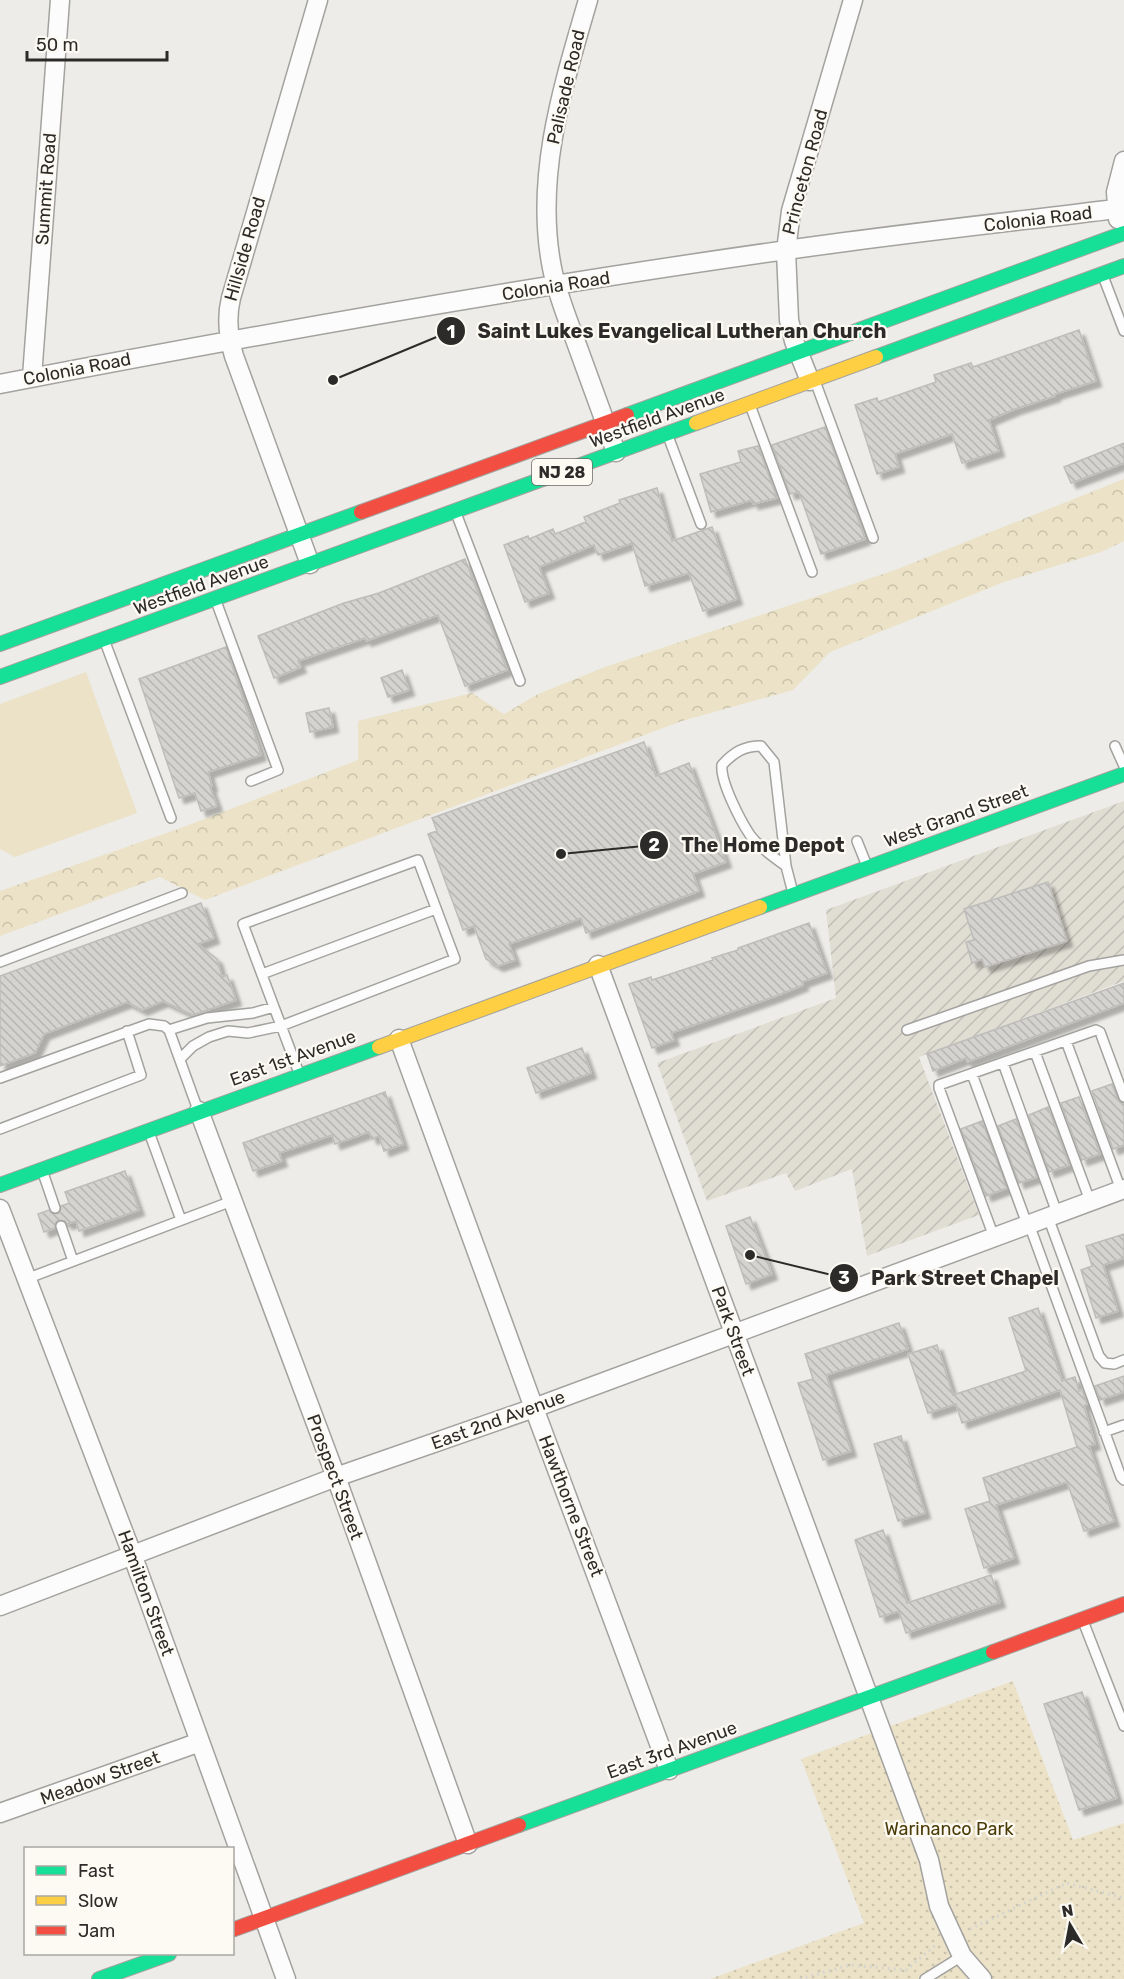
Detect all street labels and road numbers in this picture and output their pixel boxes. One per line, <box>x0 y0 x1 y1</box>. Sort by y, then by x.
street label: Palisade Road <box>542 28 590 146</box>
street label: Princeton Road <box>778 107 832 237</box>
street label: Summit Road <box>31 132 61 246</box>
street label: Hillside Road <box>220 194 270 304</box>
street label: Colonia Road <box>982 201 1094 237</box>
street label: Colonia Road <box>500 267 612 305</box>
street label: Colonia Road <box>21 348 133 390</box>
street label: Westfield Avenue <box>586 383 728 453</box>
road number: NJ 28 <box>532 459 592 485</box>
street label: Westfield Avenue <box>130 550 272 620</box>
street label: West Grand Street <box>881 780 1031 852</box>
street label: East 1st Avenue <box>227 1025 359 1091</box>
street label: Park Street <box>707 1283 759 1379</box>
street label: East 2nd Avenue <box>428 1386 568 1454</box>
street label: Prospect Street <box>302 1411 368 1543</box>
street label: Hawthorne Street <box>534 1432 608 1580</box>
street label: Hamilton Street <box>113 1527 179 1659</box>
street label: East 3rd Avenue <box>604 1716 740 1784</box>
street label: Meadow Street <box>37 1746 163 1810</box>

